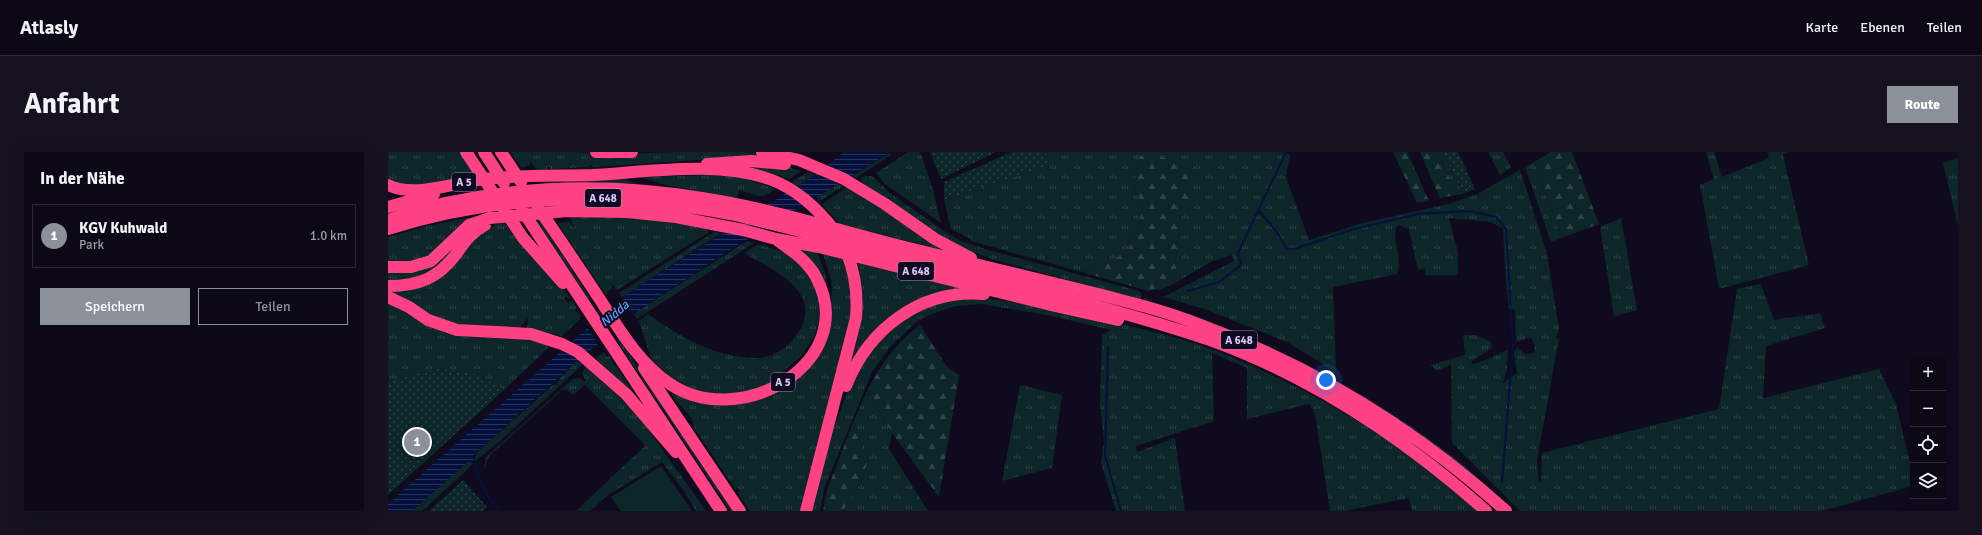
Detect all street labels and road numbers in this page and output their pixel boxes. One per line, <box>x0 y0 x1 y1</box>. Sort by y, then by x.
road number: A 5 <box>452 173 476 191</box>
road number: A 648 <box>585 189 621 207</box>
road number: A 648 <box>898 262 934 280</box>
road number: A 648 <box>1221 331 1257 349</box>
road number: A 5 <box>771 373 795 391</box>

